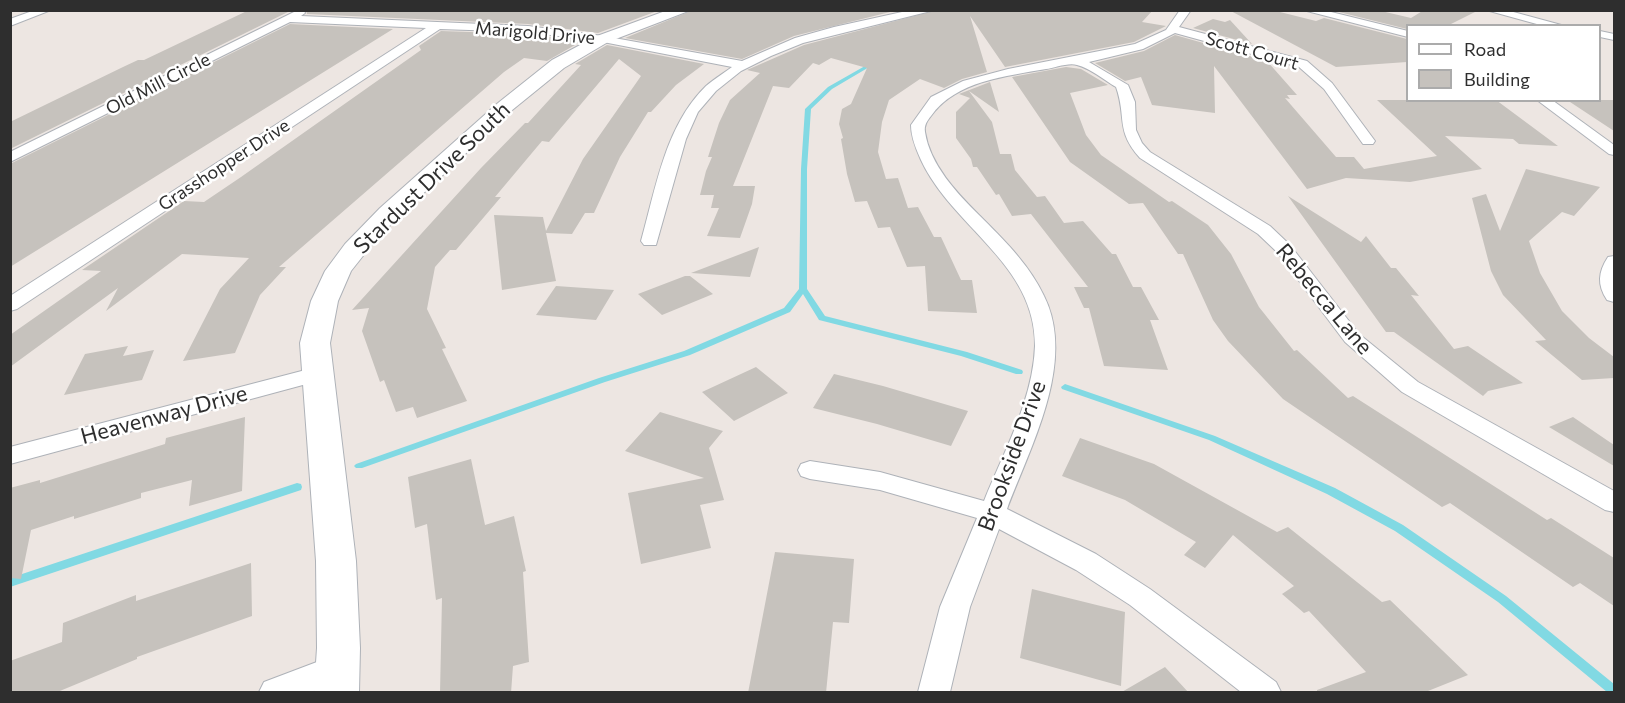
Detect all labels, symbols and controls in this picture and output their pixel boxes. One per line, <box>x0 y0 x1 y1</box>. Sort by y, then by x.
street label: Marigold Drive <box>474 17 596 49</box>
legend <box>1406 24 1601 102</box>
street label: Scott Court <box>1203 27 1301 75</box>
text: Road <box>1464 38 1506 60</box>
street label: Old Mill Circle <box>102 48 214 120</box>
text: Building <box>1464 68 1530 90</box>
street label: Stardust Drive South <box>348 97 516 259</box>
street label: Grasshopper Drive <box>154 115 294 215</box>
street label: Rebecca Lane <box>1270 238 1378 360</box>
street label: Brookside Drive <box>973 377 1051 535</box>
street label: Heavenway Drive <box>78 380 250 450</box>

